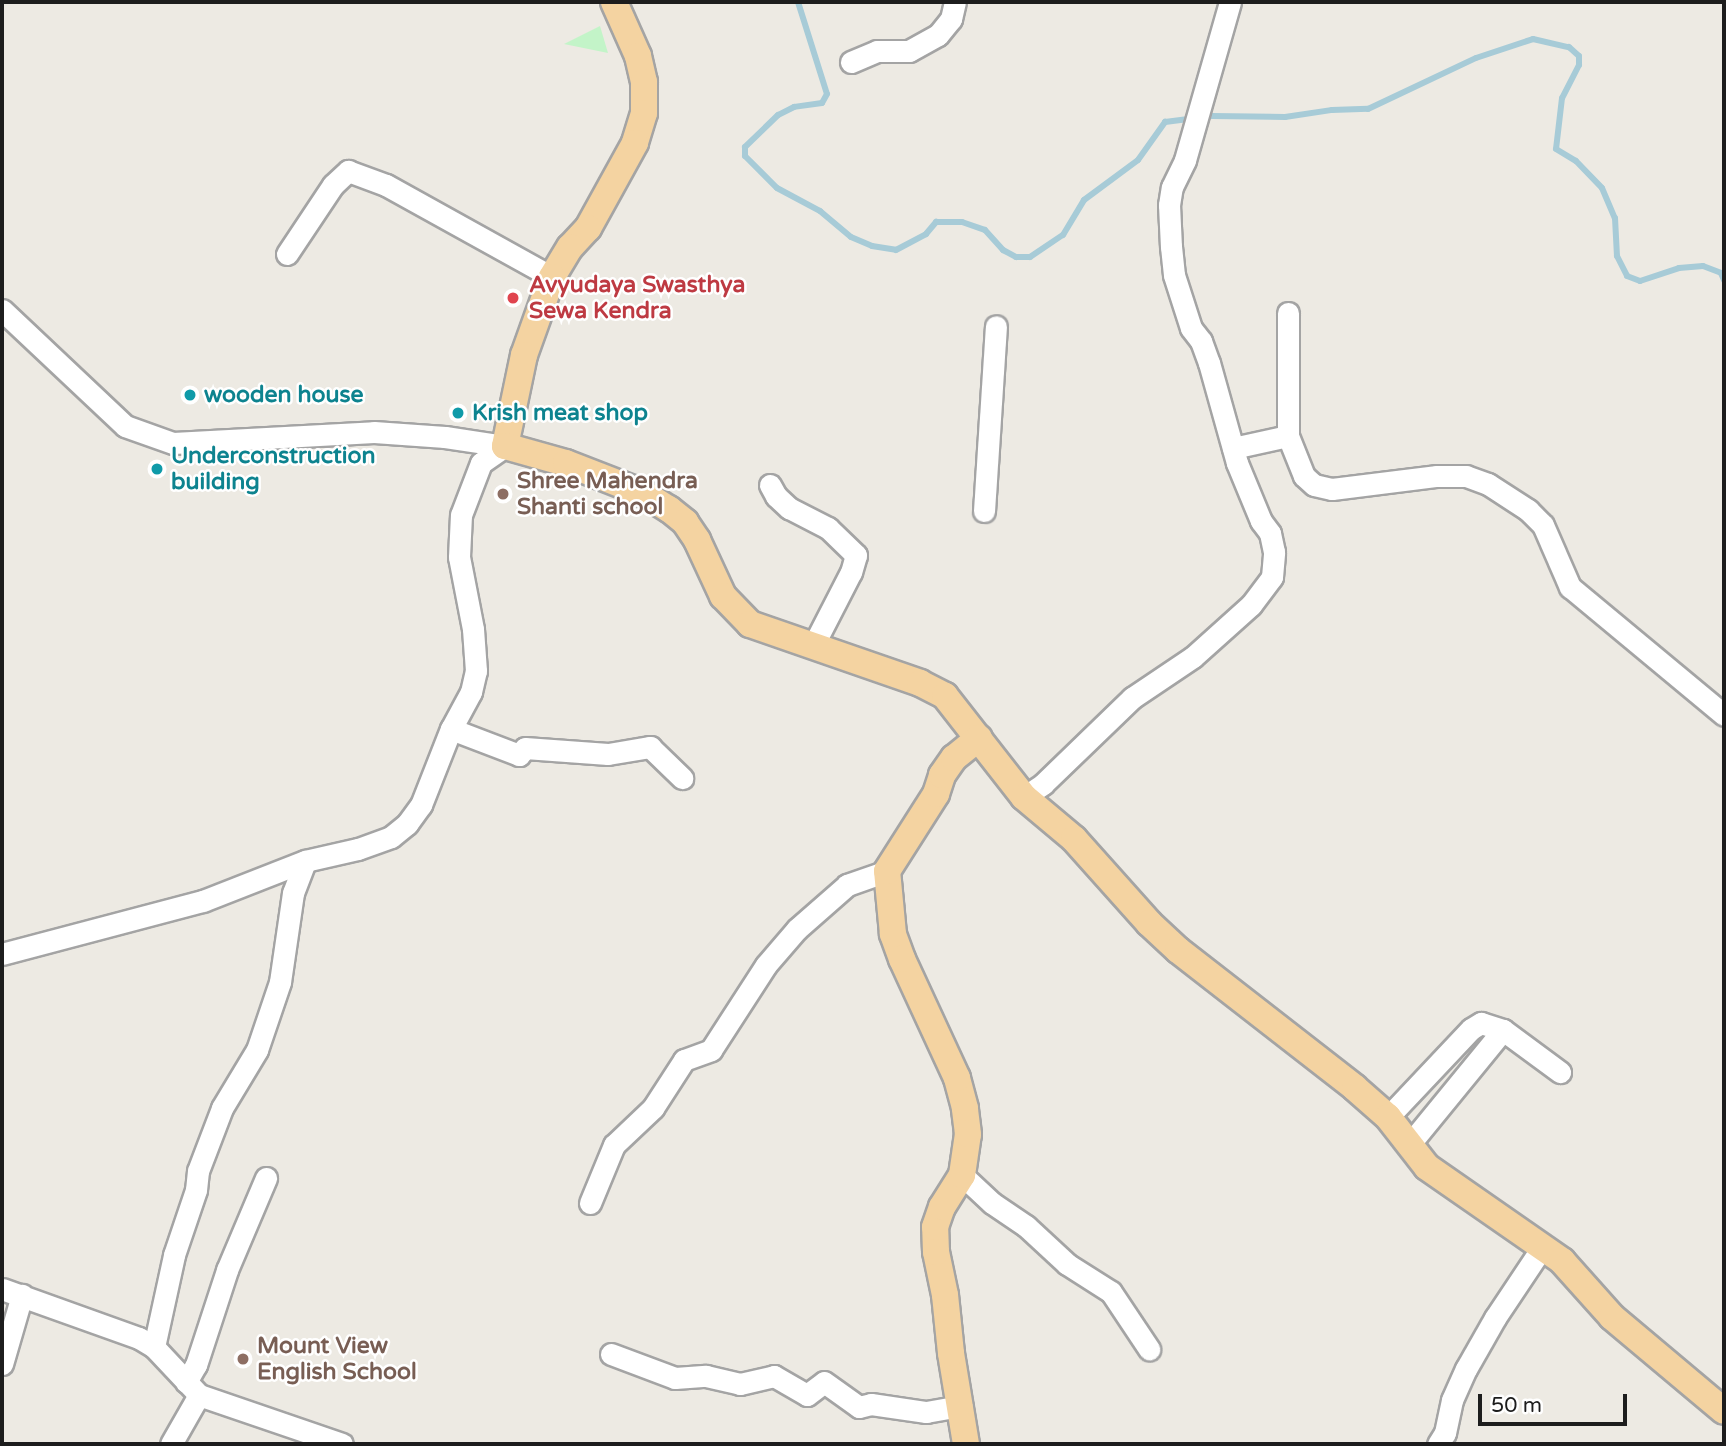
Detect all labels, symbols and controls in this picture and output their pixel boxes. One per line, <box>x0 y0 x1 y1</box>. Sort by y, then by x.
place label: Avyudaya Swasthya Sewa Kendra <box>529 271 745 325</box>
marker: Avyudaya Swasthya Sewa Kendra <box>503 288 523 308</box>
place label: wooden house <box>204 381 364 409</box>
marker: wooden house <box>182 387 198 403</box>
place label: Krish meat shop <box>472 399 648 427</box>
marker: Krish meat shop <box>450 405 466 421</box>
place label: Underconstruction building <box>171 442 375 496</box>
marker: Underconstruction building <box>149 461 165 477</box>
place label: Shree Mahendra Shanti school <box>517 467 698 521</box>
marker: Shree Mahendra Shanti school <box>495 486 511 502</box>
place label: Mount View English School <box>257 1332 417 1386</box>
marker: Mount View English School <box>235 1351 251 1367</box>
scale bar <box>1481 1380 1630 1424</box>
text: 50 m <box>1491 1393 1542 1418</box>

